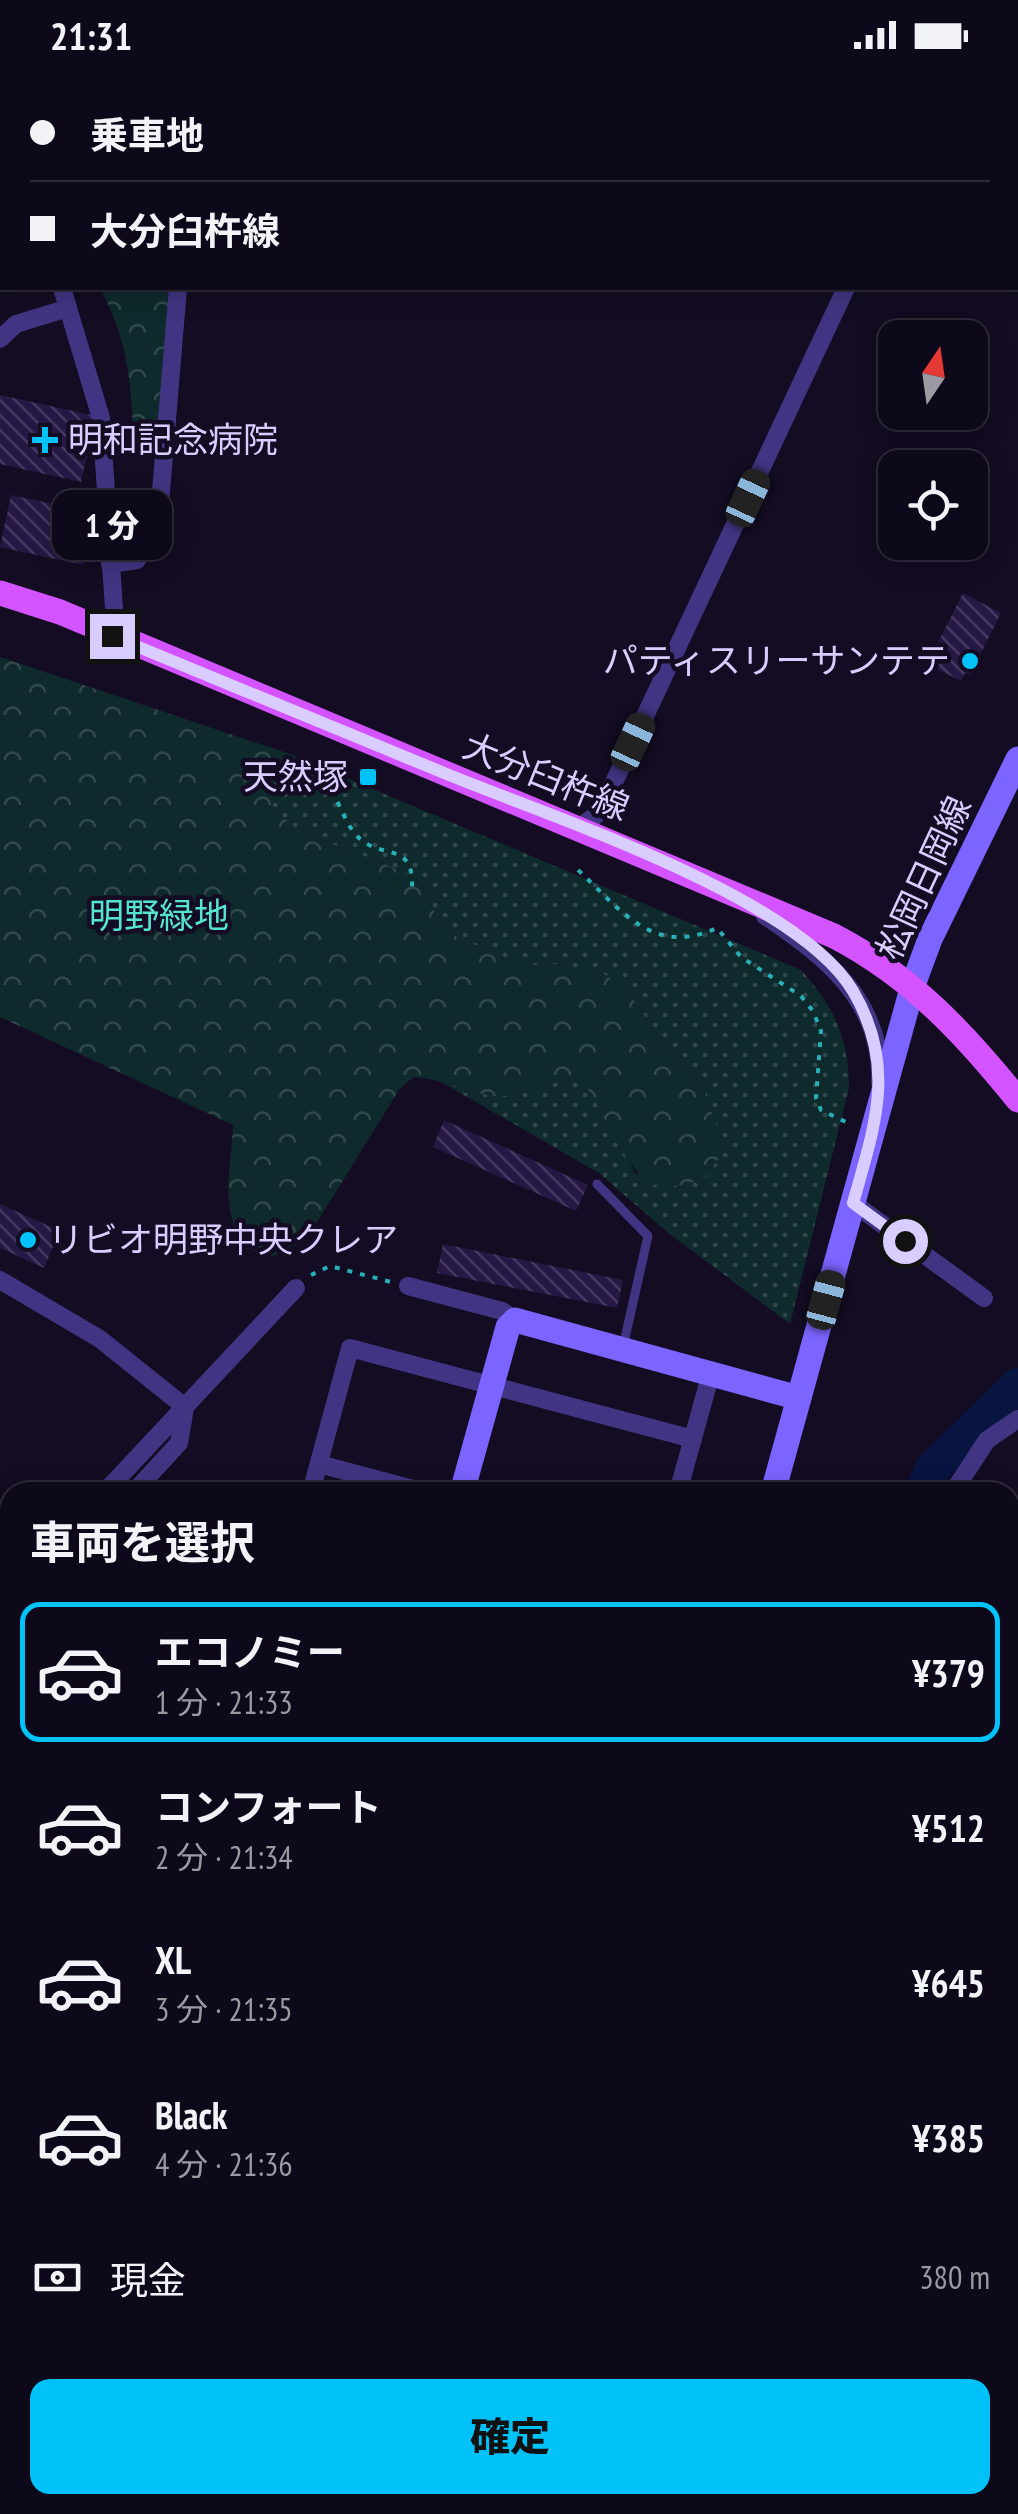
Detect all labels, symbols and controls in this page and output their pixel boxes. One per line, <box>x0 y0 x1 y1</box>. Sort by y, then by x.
text: 21:31 <box>50 11 132 60</box>
text: 乗車地 <box>90 110 204 159</box>
text: 大分臼杵線 <box>90 206 280 255</box>
north arrow <box>878 320 988 430</box>
map controls <box>878 320 988 560</box>
place label: 明和記念病院 <box>68 416 278 462</box>
marker: 明和記念病院 <box>32 427 58 453</box>
button: locate <box>878 450 988 560</box>
car <box>722 464 774 532</box>
callout: 1 分 <box>52 491 172 561</box>
text: 1 分 <box>85 504 139 546</box>
route end <box>90 614 135 659</box>
place label: パティスリーサンテテ <box>603 637 950 683</box>
marker: パティスリーサンテテ <box>959 650 981 672</box>
car <box>607 708 659 776</box>
street label: 大分臼杵線 <box>457 722 636 830</box>
place label: 天然塚 <box>243 753 348 799</box>
marker: 天然塚 <box>357 766 379 788</box>
street label: 松岡日岡線 <box>865 789 981 967</box>
park label: 明野緑地 <box>89 892 229 938</box>
place label: リビオ明野中央クレア <box>48 1216 398 1262</box>
route start <box>883 1219 928 1264</box>
marker: リビオ明野中央クレア <box>17 1229 39 1251</box>
car <box>804 1267 848 1333</box>
text: 車両を選択 <box>30 1513 255 1571</box>
icon: car <box>35 1627 125 1717</box>
text: エコノミー <box>155 1627 345 1676</box>
text: ¥379 <box>912 1648 985 1697</box>
text: 1 分 · 21:33 <box>155 1681 293 1723</box>
icon: car <box>35 1782 125 1872</box>
text: コンフォート <box>155 1782 382 1831</box>
text: ¥512 <box>912 1803 985 1852</box>
text: 2 分 · 21:34 <box>155 1836 293 1878</box>
text: XL <box>155 1935 191 1984</box>
icon: car <box>35 1937 125 2027</box>
text: ¥645 <box>912 1958 985 2007</box>
text: 3 分 · 21:35 <box>155 1988 293 2030</box>
text: Black <box>155 2090 228 2139</box>
icon: car <box>35 2092 125 2182</box>
text: ¥385 <box>912 2113 985 2162</box>
text: 4 分 · 21:36 <box>155 2143 293 2185</box>
icon: cash <box>30 2250 85 2305</box>
text: 現金 <box>110 2255 186 2304</box>
text: 380 m <box>919 2256 990 2298</box>
button: 確定 <box>30 2379 990 2494</box>

